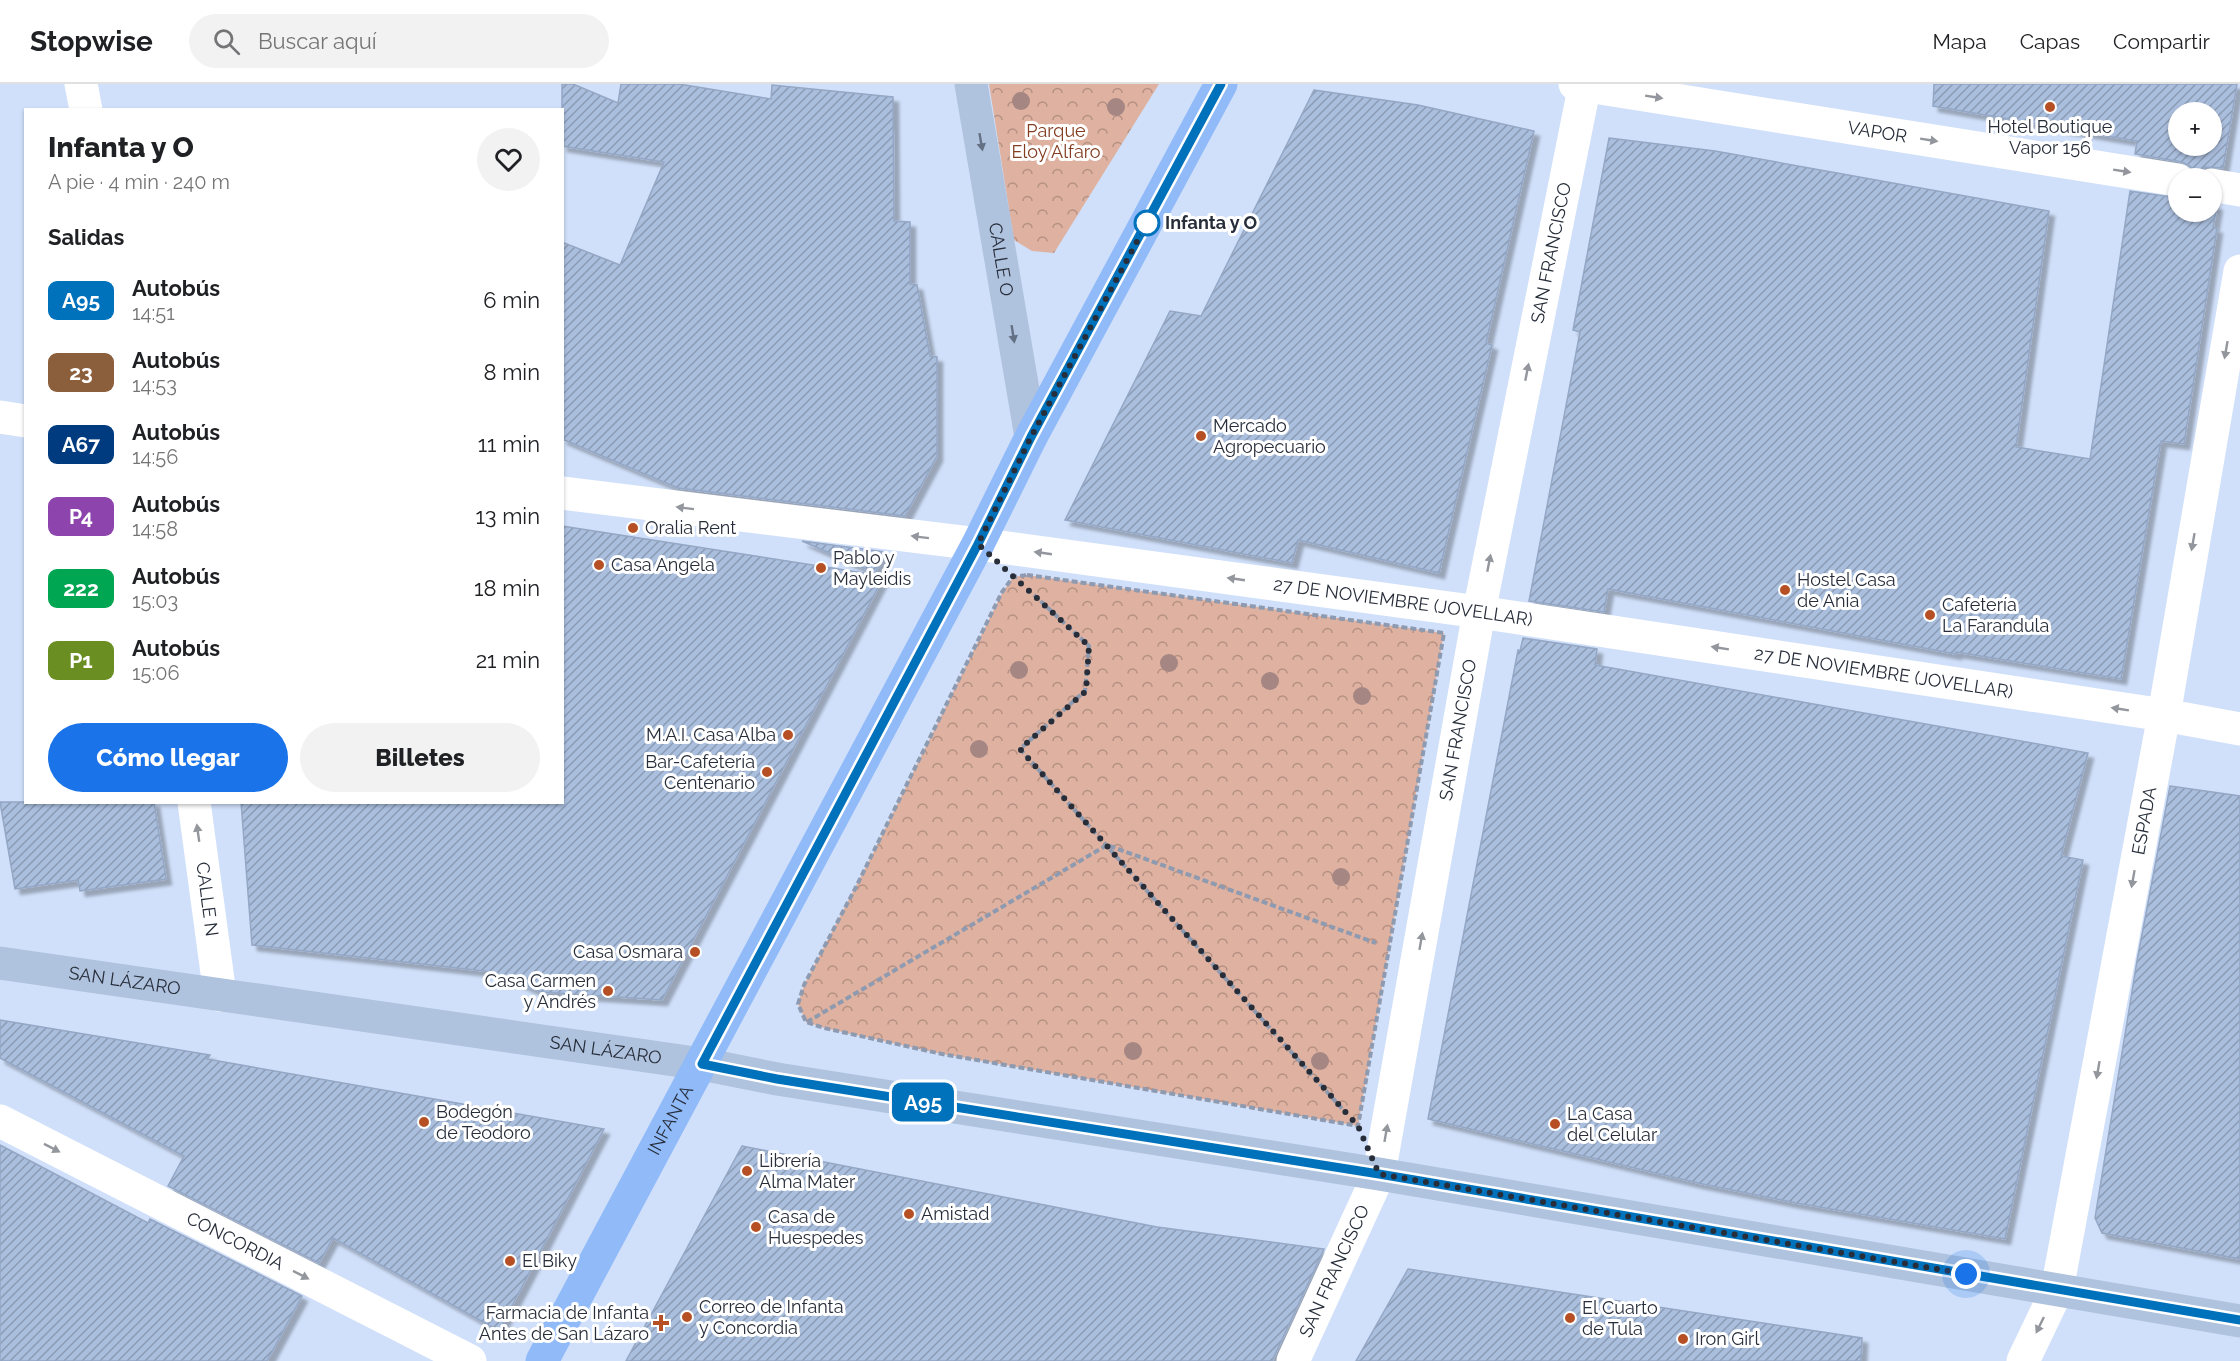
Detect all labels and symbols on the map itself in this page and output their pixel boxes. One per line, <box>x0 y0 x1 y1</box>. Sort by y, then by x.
one-way arrow <box>1644 92 1663 101</box>
marker: Hotel Boutique Vapor 156 <box>2043 100 2057 114</box>
place label: Hotel Boutique Vapor 156 <box>1988 116 2113 158</box>
street label: VAPOR <box>1846 117 1909 147</box>
park label: Parque Eloy Alfaro <box>1011 120 1101 162</box>
one-way arrow <box>977 132 986 151</box>
one-way arrow <box>1920 136 1939 145</box>
one-way arrow <box>2112 167 2131 176</box>
street label: SAN FRANCISCO <box>1526 180 1575 325</box>
marker: Infanta y O <box>1134 210 1160 236</box>
place label: Infanta y O <box>1165 212 1258 233</box>
street label: CALLE O <box>985 221 1018 298</box>
one-way arrow <box>1009 325 1018 344</box>
one-way arrow <box>2222 340 2231 359</box>
one-way arrow <box>1523 362 1532 381</box>
place label: Mercado Agropecuario <box>1213 415 1326 457</box>
marker: Mercado Agropecuario <box>1194 429 1208 443</box>
one-way arrow <box>675 503 694 512</box>
place label: Oralia Rent <box>645 517 736 538</box>
marker: Oralia Rent <box>626 521 640 535</box>
one-way arrow <box>910 532 929 541</box>
one-way arrow <box>2189 533 2198 552</box>
place label: Pablo y Mayleidis <box>833 547 911 589</box>
one-way arrow <box>1033 548 1052 557</box>
place label: Casa Angela <box>611 554 715 575</box>
one-way arrow <box>1485 554 1494 573</box>
marker: Casa Angela <box>592 558 606 572</box>
marker: Pablo y Mayleidis <box>814 561 828 575</box>
place label: Hostel Casa de Ania <box>1797 569 1896 611</box>
street label: 27 DE NOVIEMBRE (JOVELLAR) <box>1272 573 1534 630</box>
one-way arrow <box>1226 574 1245 583</box>
marker: Hostel Casa de Ania <box>1778 583 1792 597</box>
place label: Cafetería La Farandula <box>1942 594 2049 636</box>
marker: Cafetería La Farandula <box>1923 608 1937 622</box>
street label: 27 DE NOVIEMBRE (JOVELLAR) <box>1753 643 2015 702</box>
one-way arrow <box>1710 644 1729 653</box>
street label: SAN FRANCISCO <box>1435 657 1480 802</box>
one-way arrow <box>2111 704 2130 713</box>
place label: M.A.I. Casa Alba <box>646 724 776 745</box>
marker: M.A.I. Casa Alba <box>781 728 795 742</box>
place label: Bar-Cafetería Centenario <box>645 751 755 793</box>
marker: Bar-Cafetería Centenario <box>760 765 774 779</box>
street label: ESPADA <box>2127 785 2160 856</box>
one-way arrow <box>194 824 203 843</box>
street label: CALLE N <box>192 861 223 938</box>
one-way arrow <box>2128 869 2137 888</box>
one-way arrow <box>1416 931 1425 950</box>
place label: Casa Osmara <box>573 941 683 962</box>
marker: Casa Osmara <box>688 945 702 959</box>
street label: SAN LÁZARO <box>67 962 182 999</box>
place label: Casa Carmen y Andrés <box>485 970 596 1012</box>
marker: Casa Carmen y Andrés <box>601 984 615 998</box>
street label: SAN LÁZARO <box>548 1031 663 1068</box>
one-way arrow <box>2093 1061 2102 1080</box>
street label: INFANTA <box>643 1081 697 1158</box>
line badge: A95 <box>888 1082 958 1122</box>
place label: Bodegón de Teodoro <box>436 1101 531 1143</box>
place label: La Casa del Celular <box>1567 1103 1658 1145</box>
marker: Bodegón de Teodoro <box>417 1115 431 1129</box>
marker: La Casa del Celular <box>1548 1117 1562 1131</box>
one-way arrow <box>1382 1123 1391 1142</box>
one-way arrow <box>44 1143 61 1153</box>
place label: Librería Alma Mater <box>759 1150 856 1192</box>
marker: Librería Alma Mater <box>740 1164 754 1178</box>
street label: SAN FRANCISCO <box>1294 1201 1373 1340</box>
place label: Amistad <box>921 1203 989 1224</box>
place label: Casa de Huespedes <box>768 1206 864 1248</box>
street label: CONCORDIA <box>183 1207 288 1274</box>
marker: Amistad <box>902 1207 916 1221</box>
marker: Casa de Huespedes <box>749 1220 763 1234</box>
place label: El Biky <box>522 1250 577 1271</box>
marker: El Biky <box>503 1254 517 1268</box>
your location <box>1951 1259 1981 1289</box>
one-way arrow <box>292 1270 309 1280</box>
place label: Correo de Infanta y Concordia <box>699 1296 843 1338</box>
place label: El Cuarto de Tula <box>1582 1297 1658 1339</box>
place label: Farmacia de Infanta Antes de San Lázaro <box>479 1302 649 1344</box>
marker: Correo de Infanta y Concordia <box>680 1310 694 1324</box>
marker: El Cuarto de Tula <box>1563 1311 1577 1325</box>
marker: Farmacia de Infanta Antes de San Lázaro <box>654 1316 668 1330</box>
one-way arrow <box>2036 1317 2045 1334</box>
place label: Iron Girl <box>1695 1328 1759 1349</box>
marker: Iron Girl <box>1676 1332 1690 1346</box>

